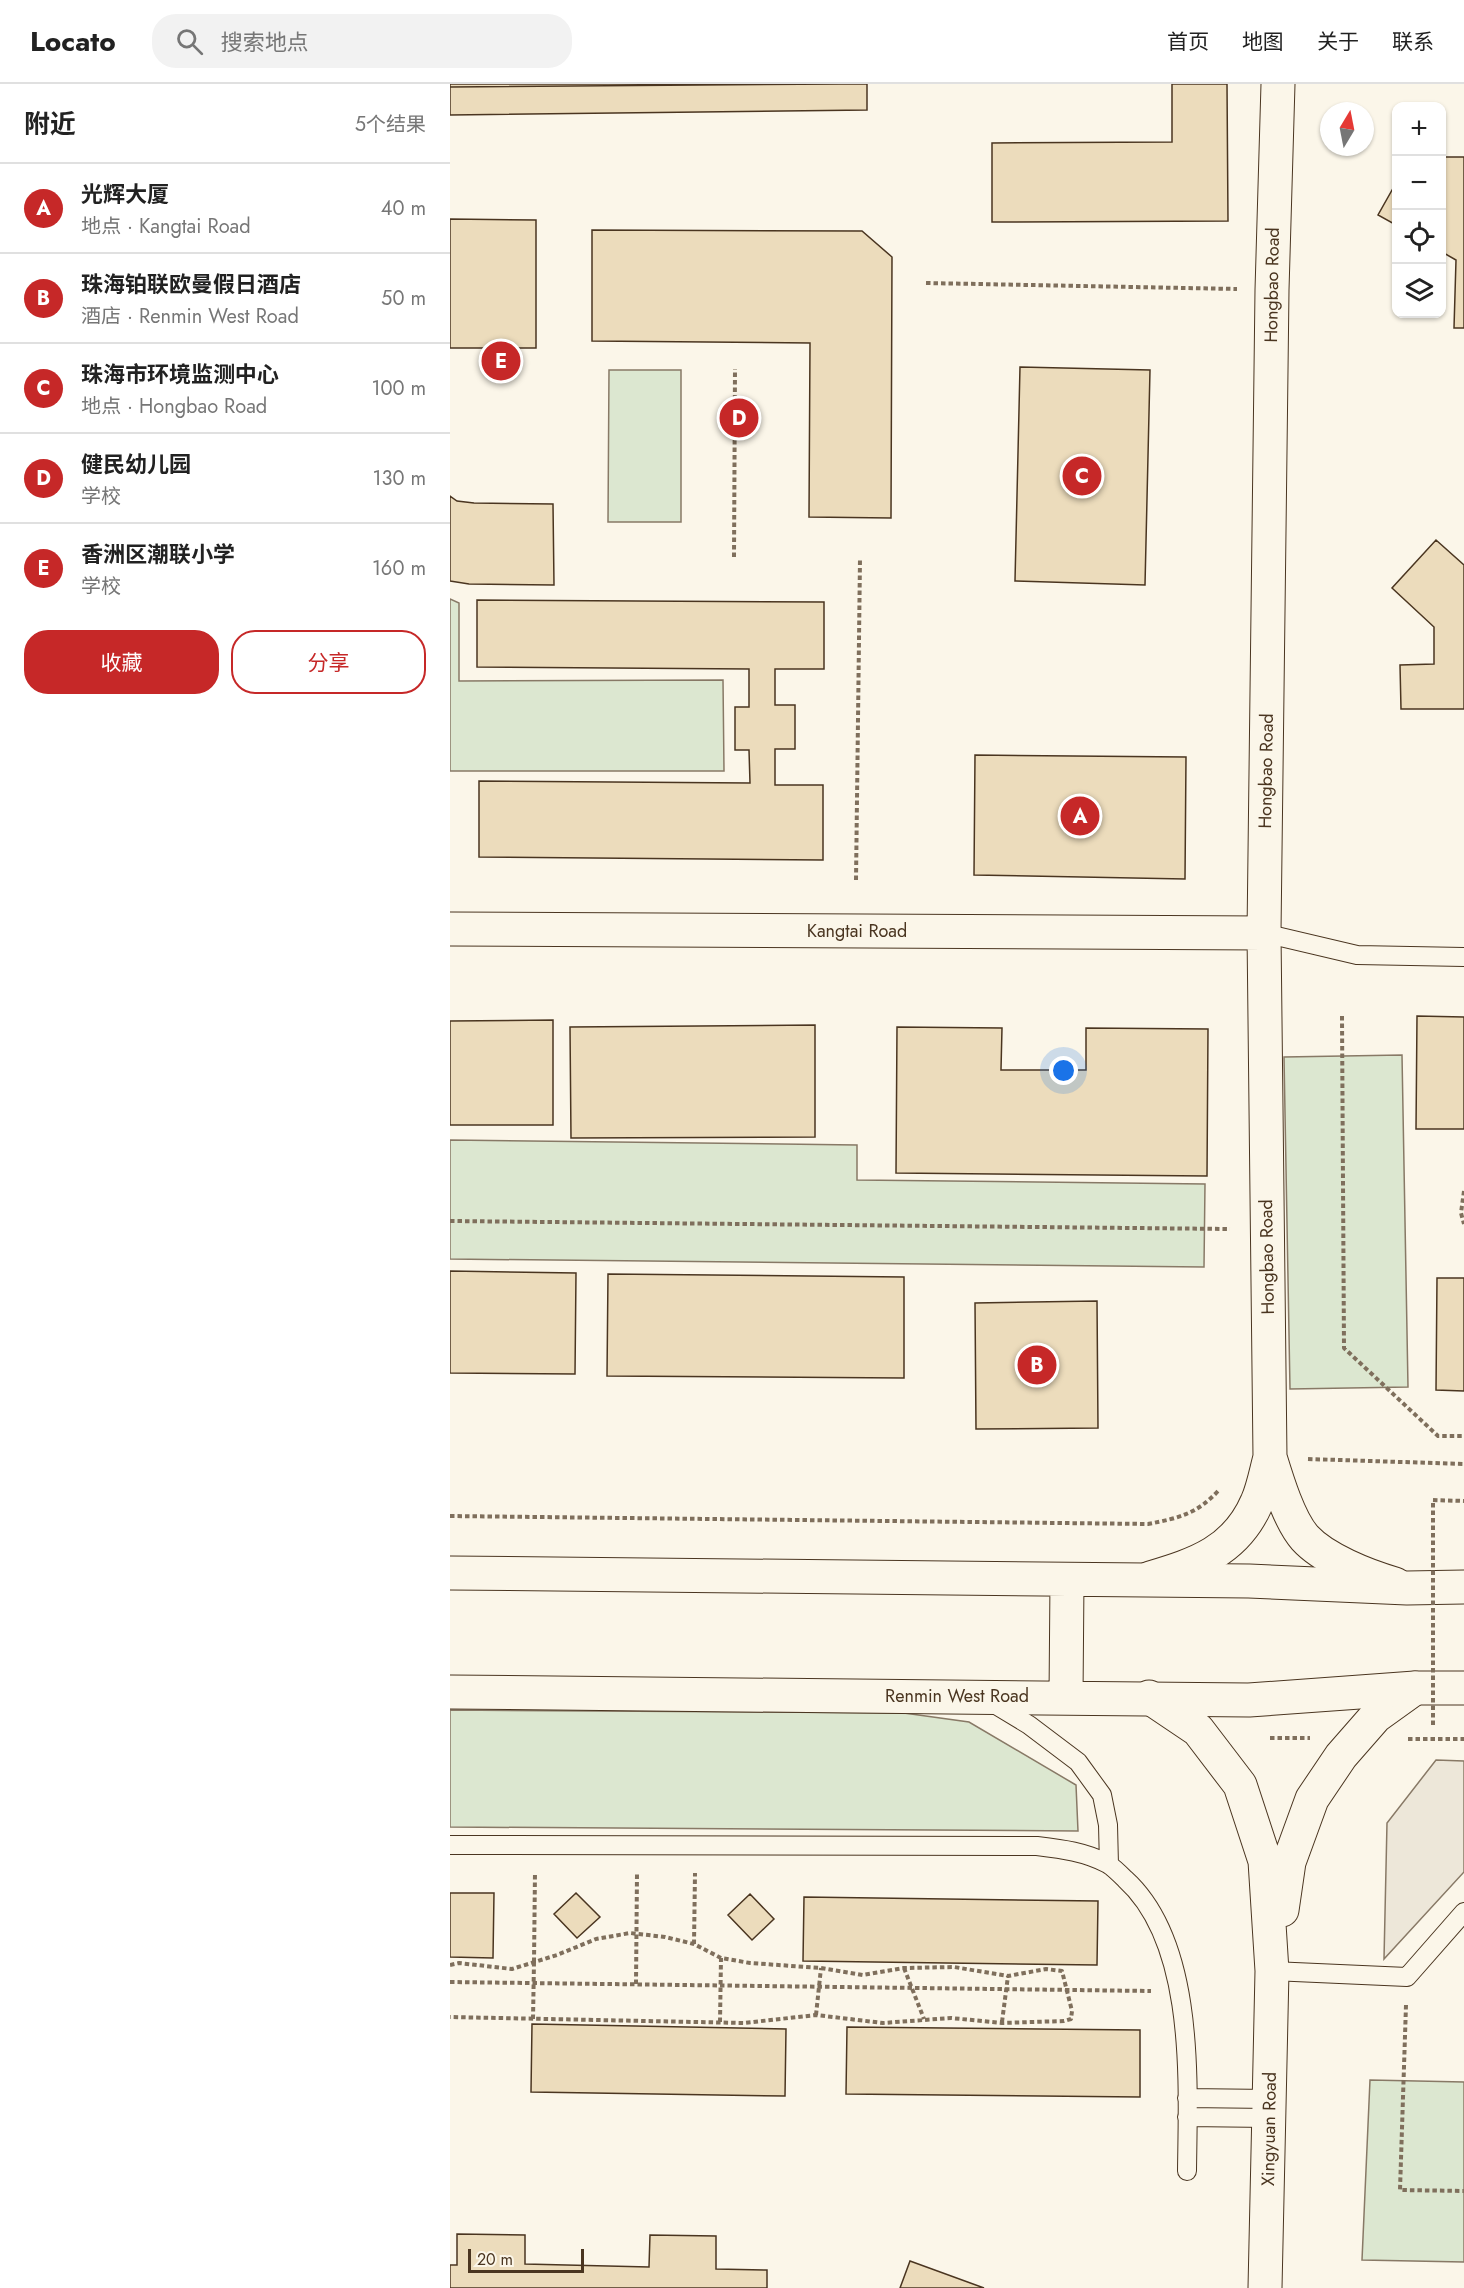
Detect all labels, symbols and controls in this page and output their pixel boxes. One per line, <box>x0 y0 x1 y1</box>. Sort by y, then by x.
search box <box>152 14 572 68</box>
text: Locato <box>30 21 116 62</box>
icon: search <box>173 25 206 58</box>
text: 搜索地点 <box>221 26 309 58</box>
text: 首页 <box>1167 27 1209 57</box>
text: 地图 <box>1242 27 1284 57</box>
text: 关于 <box>1317 27 1359 57</box>
text: 联系 <box>1392 27 1434 57</box>
north arrow <box>1320 102 1374 156</box>
map controls <box>1392 102 1446 318</box>
button: + <box>1392 102 1446 156</box>
text: 附近 <box>24 105 76 143</box>
text: 5个结果 <box>355 110 426 139</box>
button: − <box>1392 156 1446 210</box>
text: 光辉大厦 <box>81 178 169 210</box>
text: A <box>36 194 51 223</box>
text: 40 m <box>381 194 426 223</box>
button: locate <box>1392 210 1446 264</box>
text: 地点 · Kangtai Road <box>81 212 251 241</box>
street label: Hongbao Road <box>1258 227 1286 343</box>
button: layers <box>1392 264 1446 318</box>
text: 珠海铂联欧曼假日酒店 <box>81 268 301 300</box>
text: B <box>37 284 50 313</box>
text: 50 m <box>381 284 426 313</box>
text: 酒店 · Renmin West Road <box>81 302 299 331</box>
pin: E <box>482 338 520 384</box>
text: 珠海市环境监测中心 <box>81 358 279 390</box>
text: C <box>36 374 51 403</box>
text: 100 m <box>371 374 426 403</box>
text: 地点 · Hongbao Road <box>81 392 267 421</box>
pin: D <box>720 396 758 440</box>
text: 健民幼儿园 <box>81 448 191 480</box>
pin: C <box>1062 454 1102 498</box>
text: D <box>36 464 51 493</box>
text: 130 m <box>372 464 426 493</box>
text: 学校 <box>81 482 121 511</box>
text: 香洲区潮联小学 <box>81 538 235 570</box>
text: E <box>37 554 50 583</box>
text: 160 m <box>372 554 426 583</box>
text: 学校 <box>81 572 121 601</box>
button: 收藏 <box>24 630 219 694</box>
button: 分享 <box>231 630 426 694</box>
street label: Hongbao Road <box>1252 713 1280 829</box>
pin: A <box>1060 794 1100 838</box>
street label: Kangtai Road <box>807 918 907 944</box>
your location <box>1049 1056 1078 1085</box>
street label: Hongbao Road <box>1253 1199 1281 1315</box>
pin: B <box>1018 1342 1056 1388</box>
street label: Renmin West Road <box>885 1683 1029 1709</box>
street label: Xingyuan Road <box>1255 2072 1283 2186</box>
scale bar <box>468 2246 584 2274</box>
text: 20 m <box>477 2248 513 2271</box>

